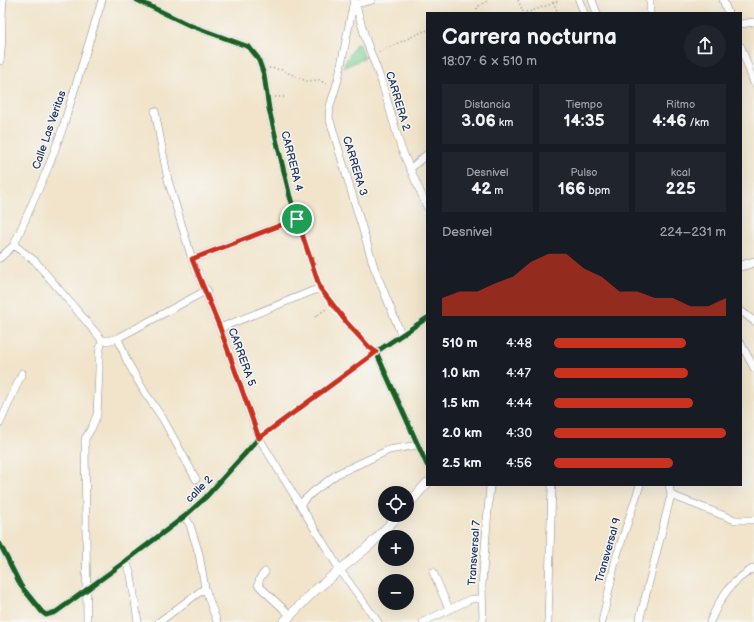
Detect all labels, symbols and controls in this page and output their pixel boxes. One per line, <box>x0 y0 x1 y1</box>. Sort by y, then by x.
text: Carrera nocturna <box>442 24 617 51</box>
button: share <box>684 25 726 67</box>
text: 18:07 · 6 × 510 m <box>442 53 537 69</box>
street label: CARRERA 2 <box>383 70 413 133</box>
street label: Calle Las Veritas <box>29 88 69 171</box>
text: Distancia <box>464 98 510 111</box>
text: Tiempo <box>565 98 603 111</box>
text: Ritmo <box>666 98 695 111</box>
text: 3.06 <box>461 111 496 131</box>
text: 14:35 <box>563 111 604 131</box>
text: 4:46 <box>652 111 687 131</box>
text: km <box>496 116 513 129</box>
text: /km <box>687 116 709 129</box>
street label: CARRERA 4 <box>278 130 306 193</box>
street label: CARRERA 3 <box>340 135 370 198</box>
text: Desnivel <box>466 166 509 179</box>
text: Pulso <box>570 166 598 179</box>
text: kcal <box>671 166 691 179</box>
text: 42 <box>471 179 491 199</box>
text: 166 <box>558 179 586 199</box>
text: 225 <box>666 179 696 199</box>
text: m <box>491 184 503 197</box>
text: bpm <box>586 184 610 197</box>
pin <box>280 202 314 236</box>
icon: arrive <box>286 208 308 230</box>
text: Desnivel <box>442 224 492 240</box>
text: 224–231 m <box>660 224 726 240</box>
street label: CARRERA 5 <box>225 326 259 388</box>
text: 510 m <box>442 335 478 351</box>
text: 4:48 <box>506 335 532 351</box>
text: 1.0 km <box>442 365 480 381</box>
text: 4:47 <box>506 365 531 381</box>
text: 1.5 km <box>442 395 479 411</box>
text: 4:44 <box>506 395 532 411</box>
text: 2.0 km <box>442 425 482 441</box>
text: 4:30 <box>506 425 532 441</box>
text: 2.5 km <box>442 455 482 471</box>
text: 4:56 <box>506 455 532 471</box>
street label: calle 2 <box>183 472 216 505</box>
map controls <box>378 486 414 610</box>
button: locate <box>378 486 414 522</box>
street label: Transversal 9 <box>593 516 623 584</box>
street label: Transversal 7 <box>465 519 483 586</box>
button: + <box>378 530 414 566</box>
button: − <box>378 574 414 610</box>

